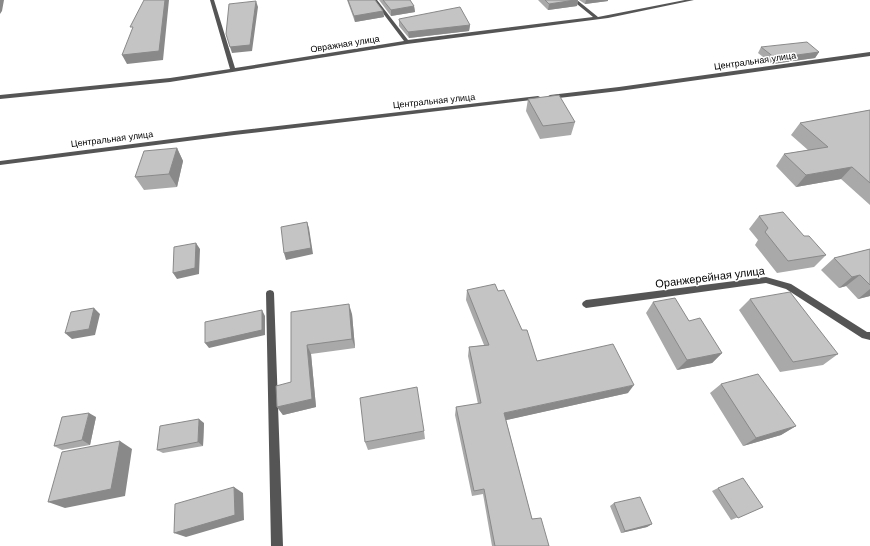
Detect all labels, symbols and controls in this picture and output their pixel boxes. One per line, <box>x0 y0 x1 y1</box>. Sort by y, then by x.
street label: Овражная улица <box>310 34 380 54</box>
street label: Центральная улица <box>713 50 797 72</box>
street label: Центральная улица <box>392 92 476 110</box>
street label: Центральная улица <box>70 129 154 149</box>
street label: Оранжерейная улица <box>655 264 766 290</box>

